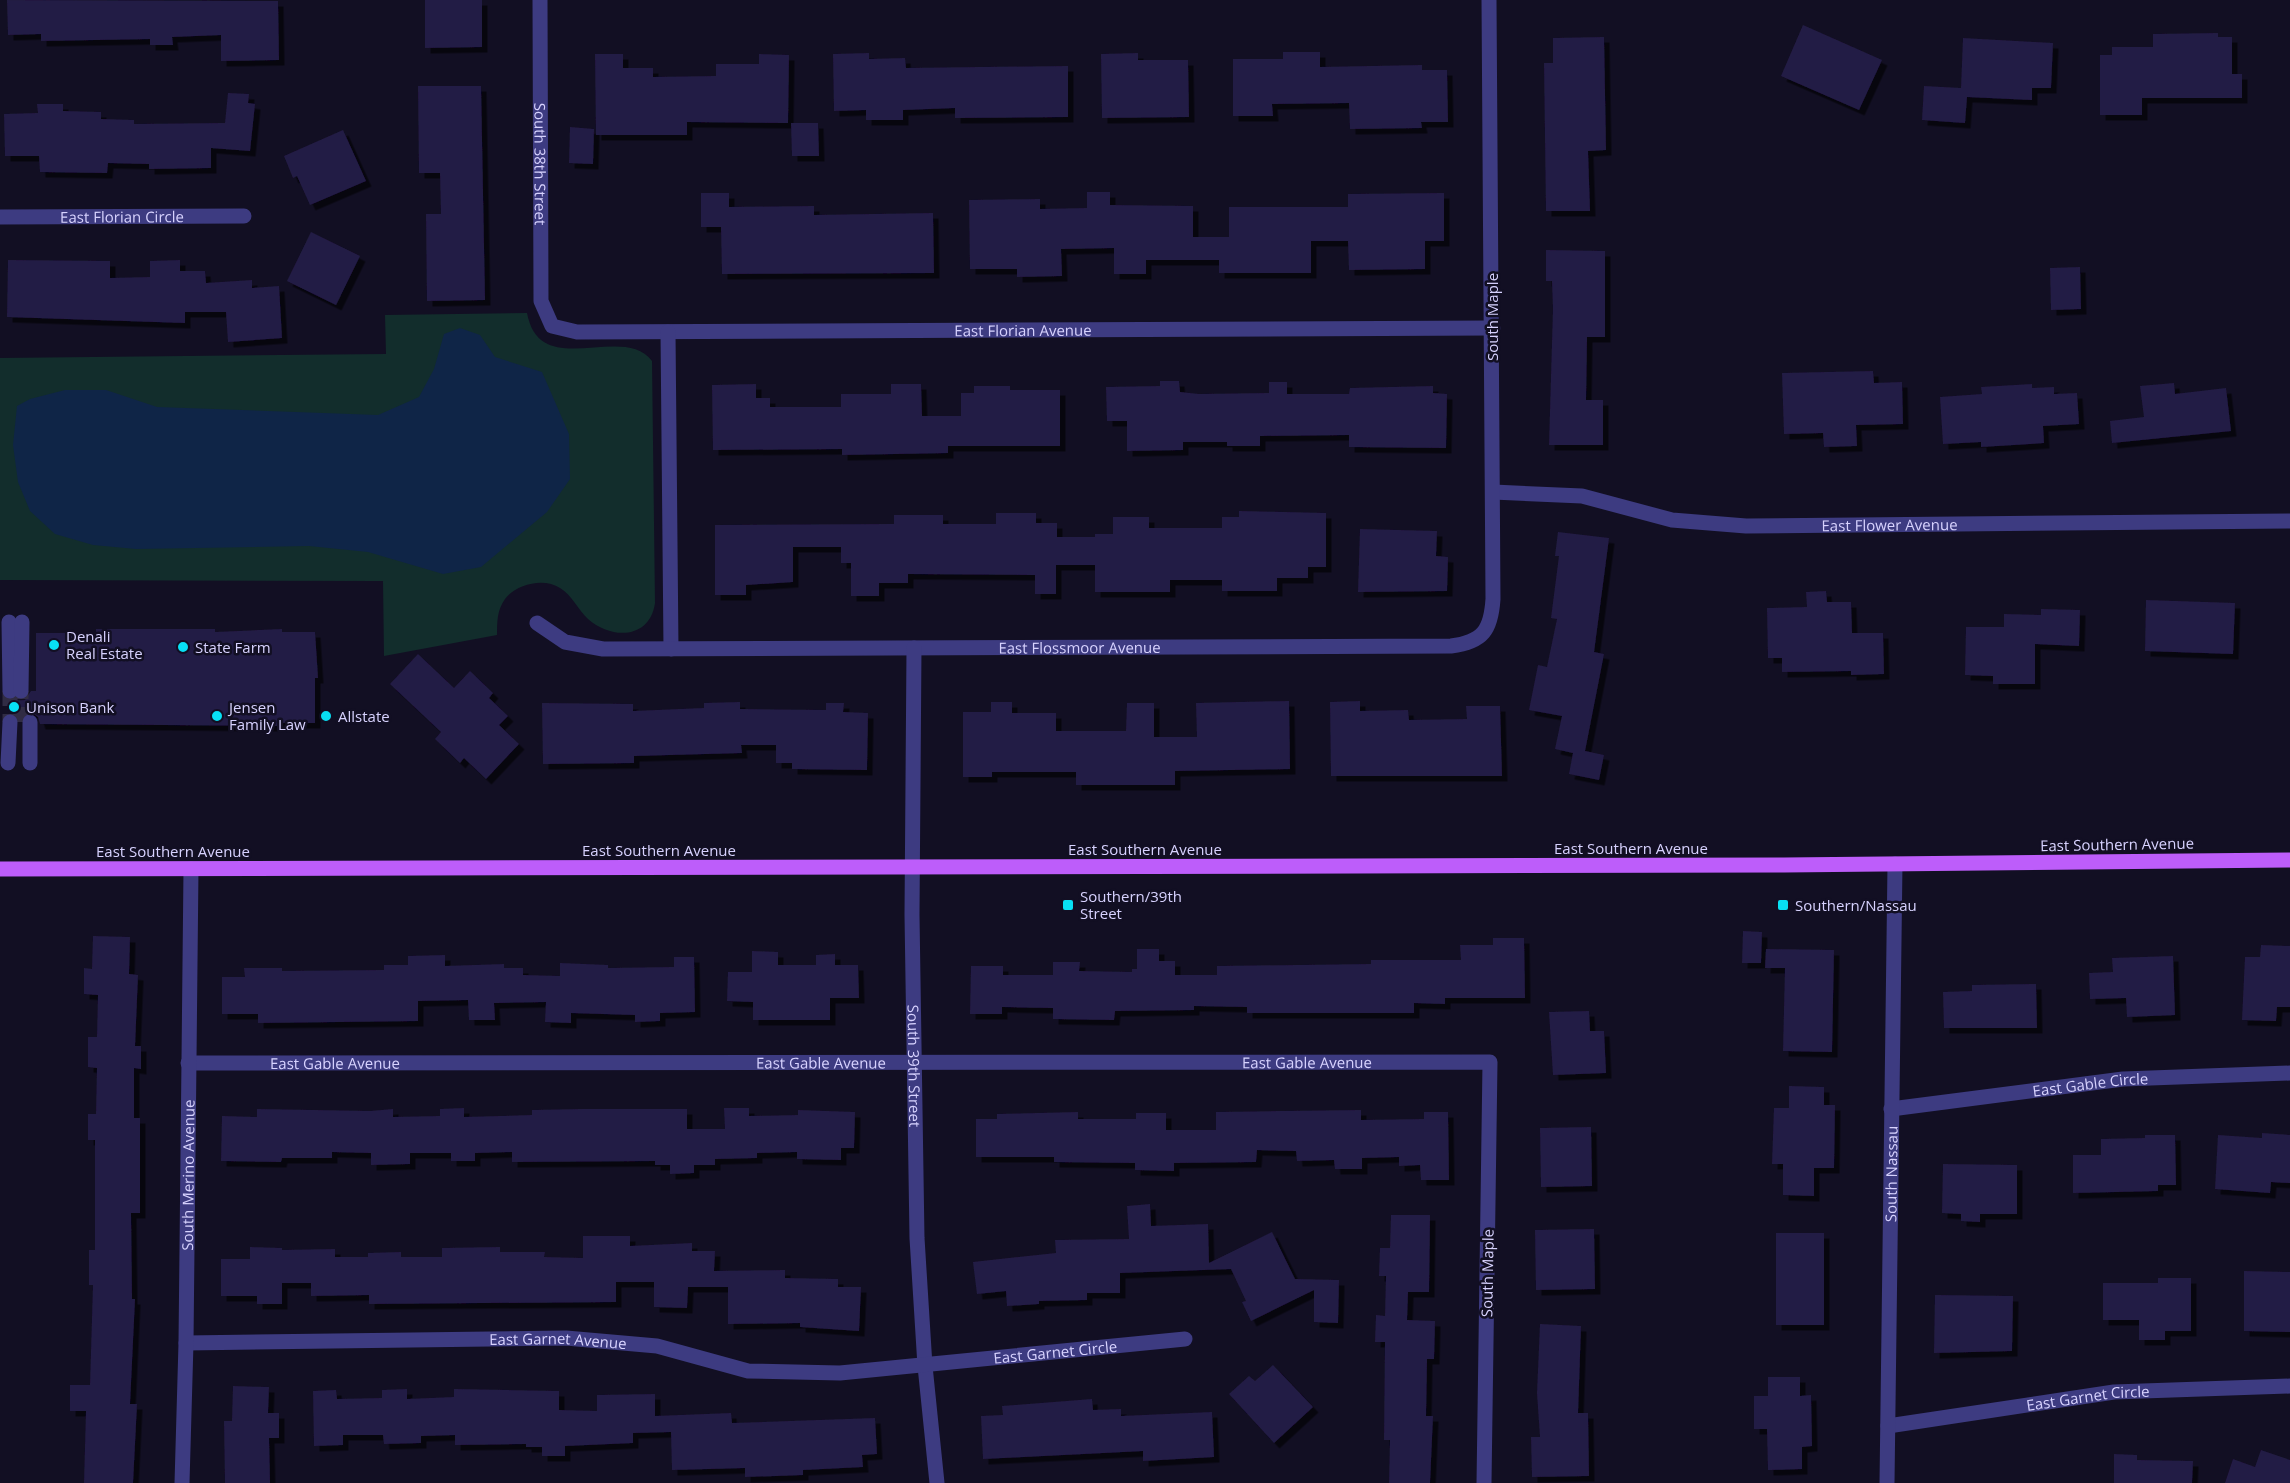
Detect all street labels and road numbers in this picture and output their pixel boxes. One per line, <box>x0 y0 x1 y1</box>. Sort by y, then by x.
street label: South 38th Street <box>530 103 551 225</box>
street label: East Florian Circle <box>60 206 184 227</box>
street label: South Maple <box>1482 273 1502 361</box>
street label: East Florian Avenue <box>954 320 1092 340</box>
street label: East Flower Avenue <box>1821 514 1958 535</box>
street label: East Flossmoor Avenue <box>998 637 1161 658</box>
street label: East Southern Avenue <box>2040 833 2194 855</box>
street label: East Southern Avenue <box>1554 838 1708 858</box>
street label: East Southern Avenue <box>1068 839 1222 859</box>
street label: East Southern Avenue <box>582 840 736 860</box>
street label: East Southern Avenue <box>96 841 250 861</box>
street label: South 39th Street <box>903 1005 925 1127</box>
street label: East Gable Avenue <box>756 1052 886 1073</box>
street label: East Gable Avenue <box>1242 1052 1372 1072</box>
street label: East Gable Avenue <box>270 1053 400 1073</box>
street label: East Gable Circle <box>2031 1068 2149 1101</box>
street label: South Merino Avenue <box>177 1099 199 1251</box>
street label: South Nassau <box>1880 1126 1902 1222</box>
street label: South Maple <box>1476 1229 1498 1317</box>
street label: East Garnet Avenue <box>489 1328 627 1353</box>
street label: East Garnet Circle <box>992 1336 1118 1368</box>
street label: East Garnet Circle <box>2025 1381 2150 1415</box>

